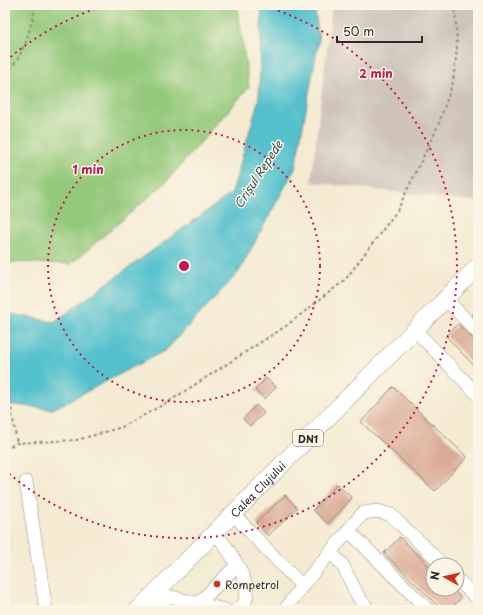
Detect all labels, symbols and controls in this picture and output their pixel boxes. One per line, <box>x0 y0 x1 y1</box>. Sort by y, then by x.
scale bar <box>337 18 422 44</box>
text: 50 m <box>343 22 374 40</box>
text: 2 min <box>359 64 393 82</box>
water label: Crișul Repede <box>229 136 287 211</box>
text: 1 min <box>72 160 104 178</box>
centre of rings <box>177 259 191 273</box>
road number: DN1 <box>293 430 323 446</box>
street label: Calea Clujului <box>226 457 289 521</box>
north arrow <box>425 557 465 597</box>
text: N <box>426 570 444 581</box>
place label: Rompetrol <box>225 576 279 593</box>
marker: Rompetrol <box>212 579 222 589</box>

